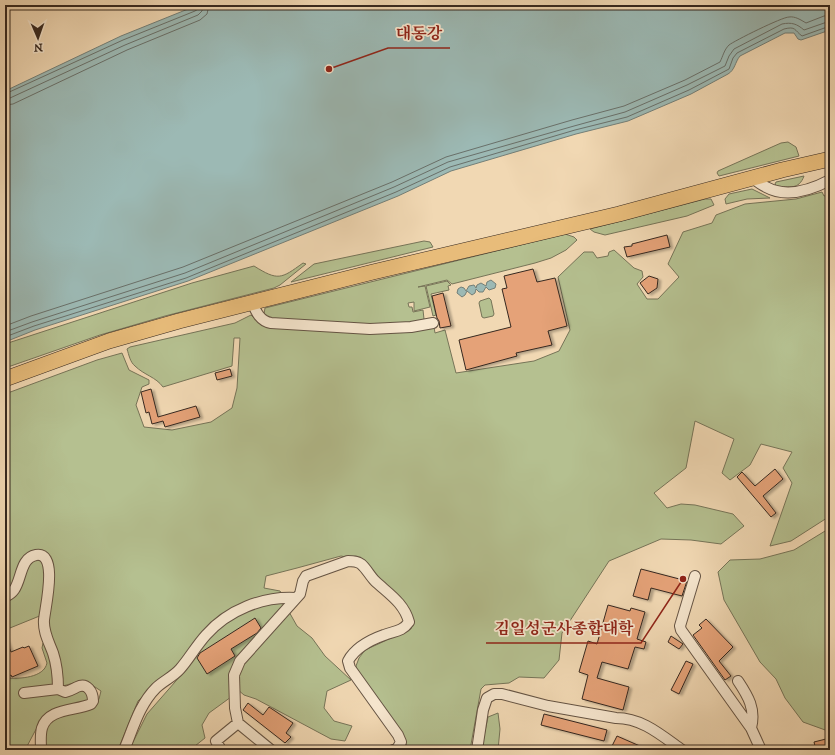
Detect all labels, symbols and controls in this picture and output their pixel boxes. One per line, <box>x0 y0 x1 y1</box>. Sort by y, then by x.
north arrow <box>18 18 58 58</box>
callout: 대동강 <box>388 20 450 48</box>
text: 대동강 <box>396 24 443 44</box>
text: N <box>34 40 43 54</box>
callout: 김일성군사종합대학 <box>486 615 641 643</box>
text: 김일성군사종합대학 <box>494 619 634 639</box>

